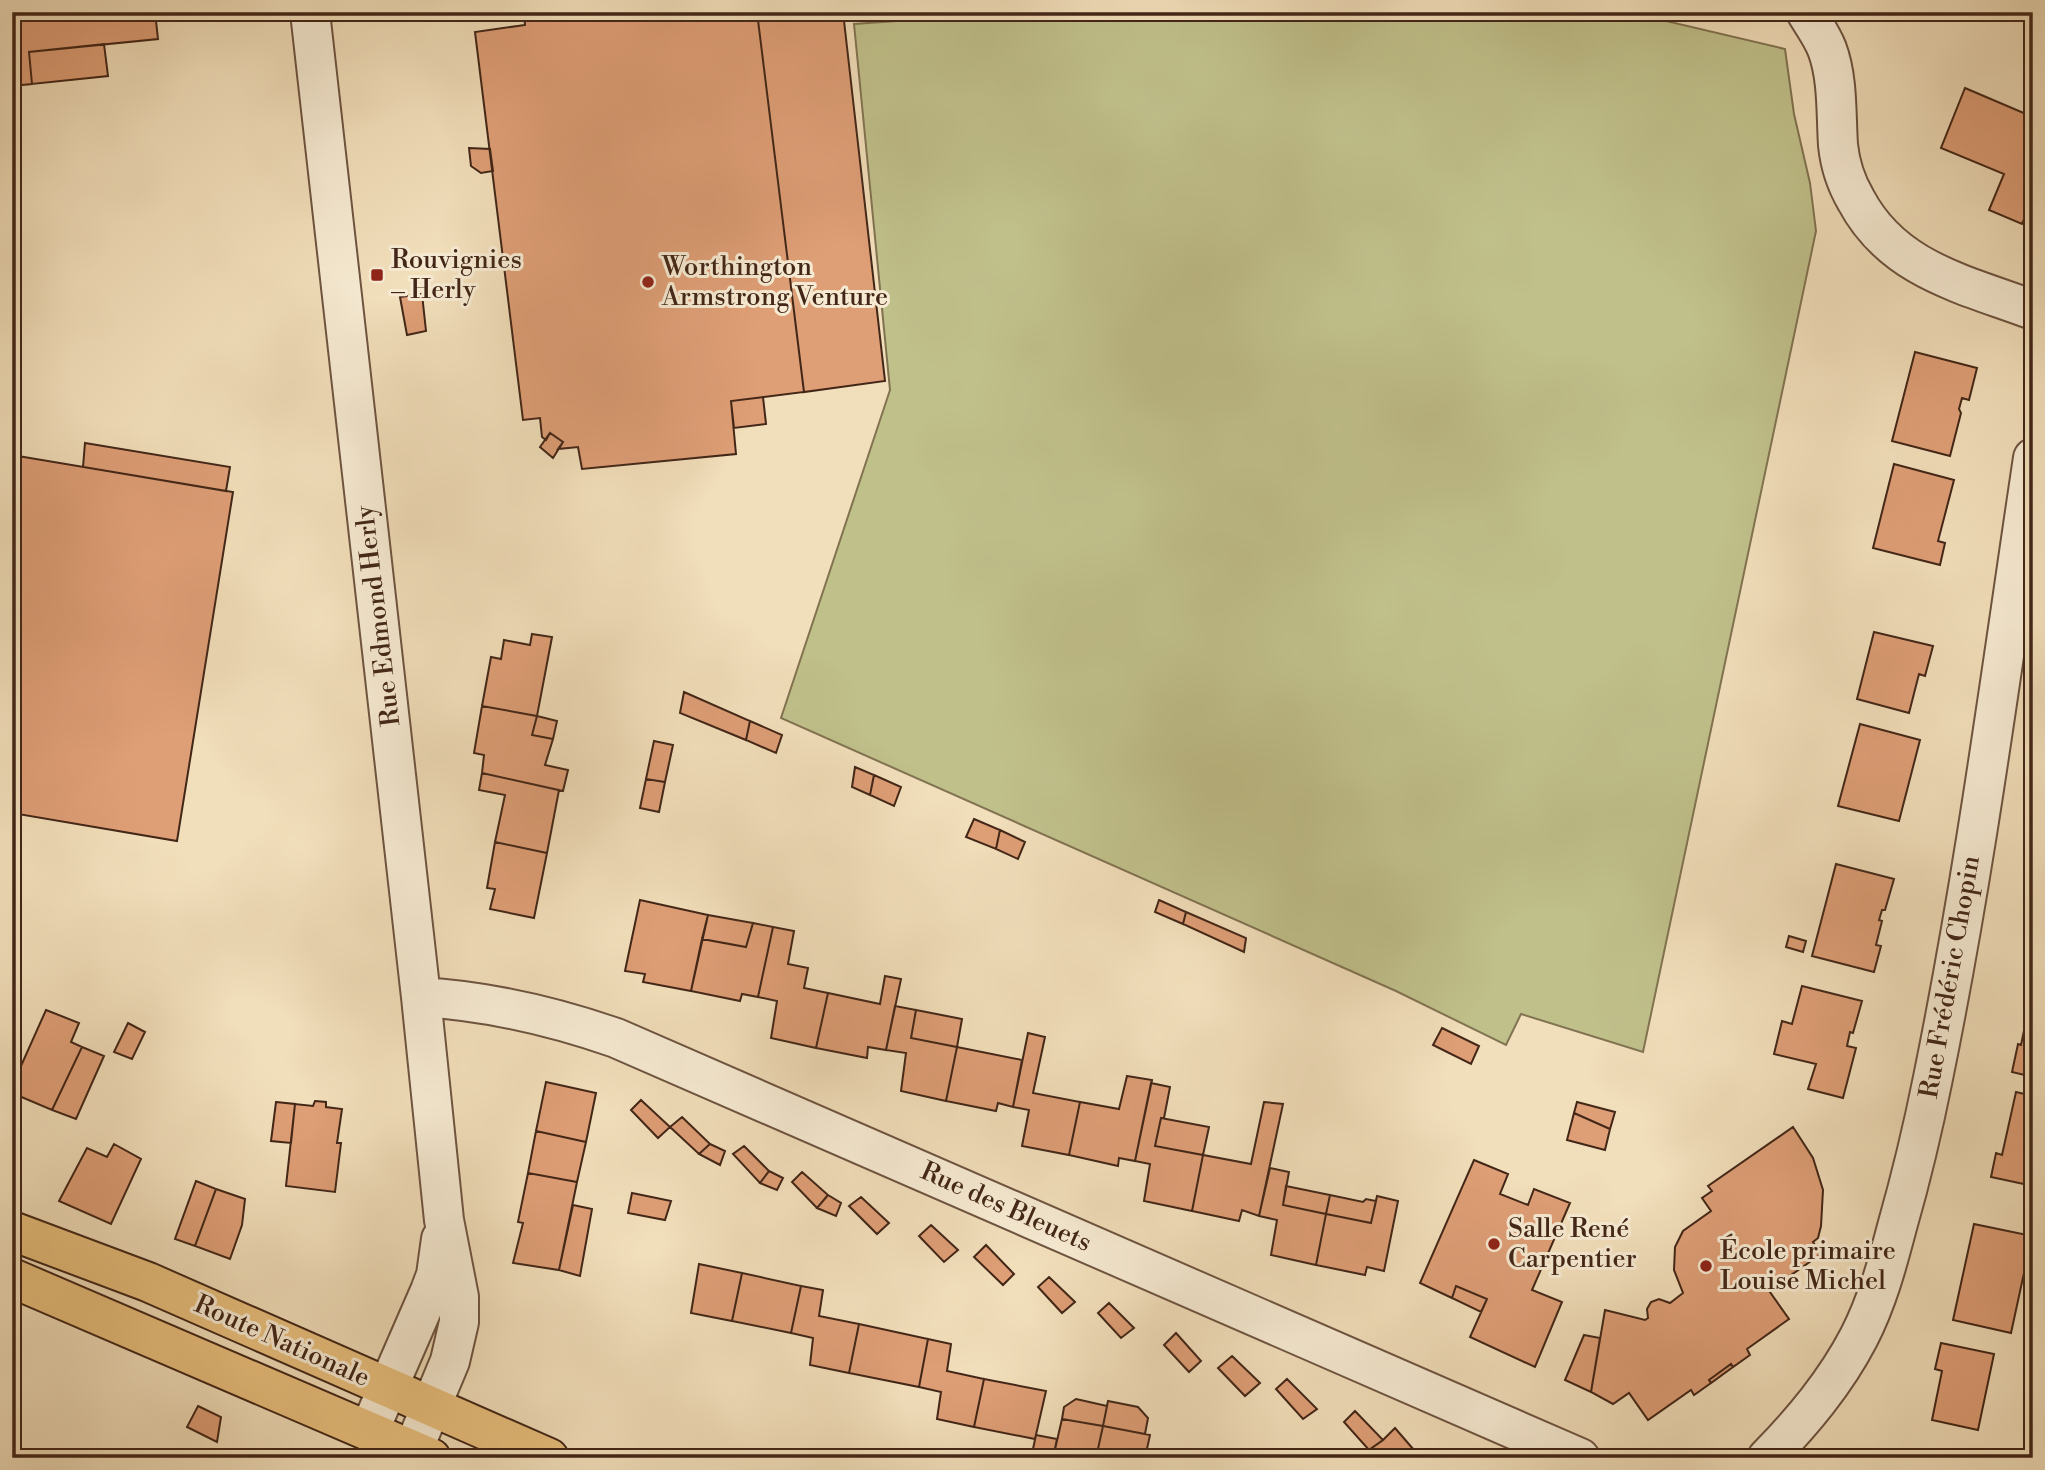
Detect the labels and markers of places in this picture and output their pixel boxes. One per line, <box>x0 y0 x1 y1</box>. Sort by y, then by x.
place label: Rouvignies – Herly <box>391 244 522 306</box>
place label: Worthington Armstrong Venture <box>661 251 888 313</box>
marker: Rouvignies – Herly <box>369 267 385 283</box>
marker: Worthington Armstrong Venture <box>640 274 656 290</box>
place label: Salle René Carpentier <box>1508 1213 1637 1275</box>
place label: École primaire Louise Michel <box>1720 1233 1896 1297</box>
marker: Salle René Carpentier <box>1486 1236 1502 1252</box>
marker: École primaire Louise Michel <box>1698 1258 1714 1274</box>

